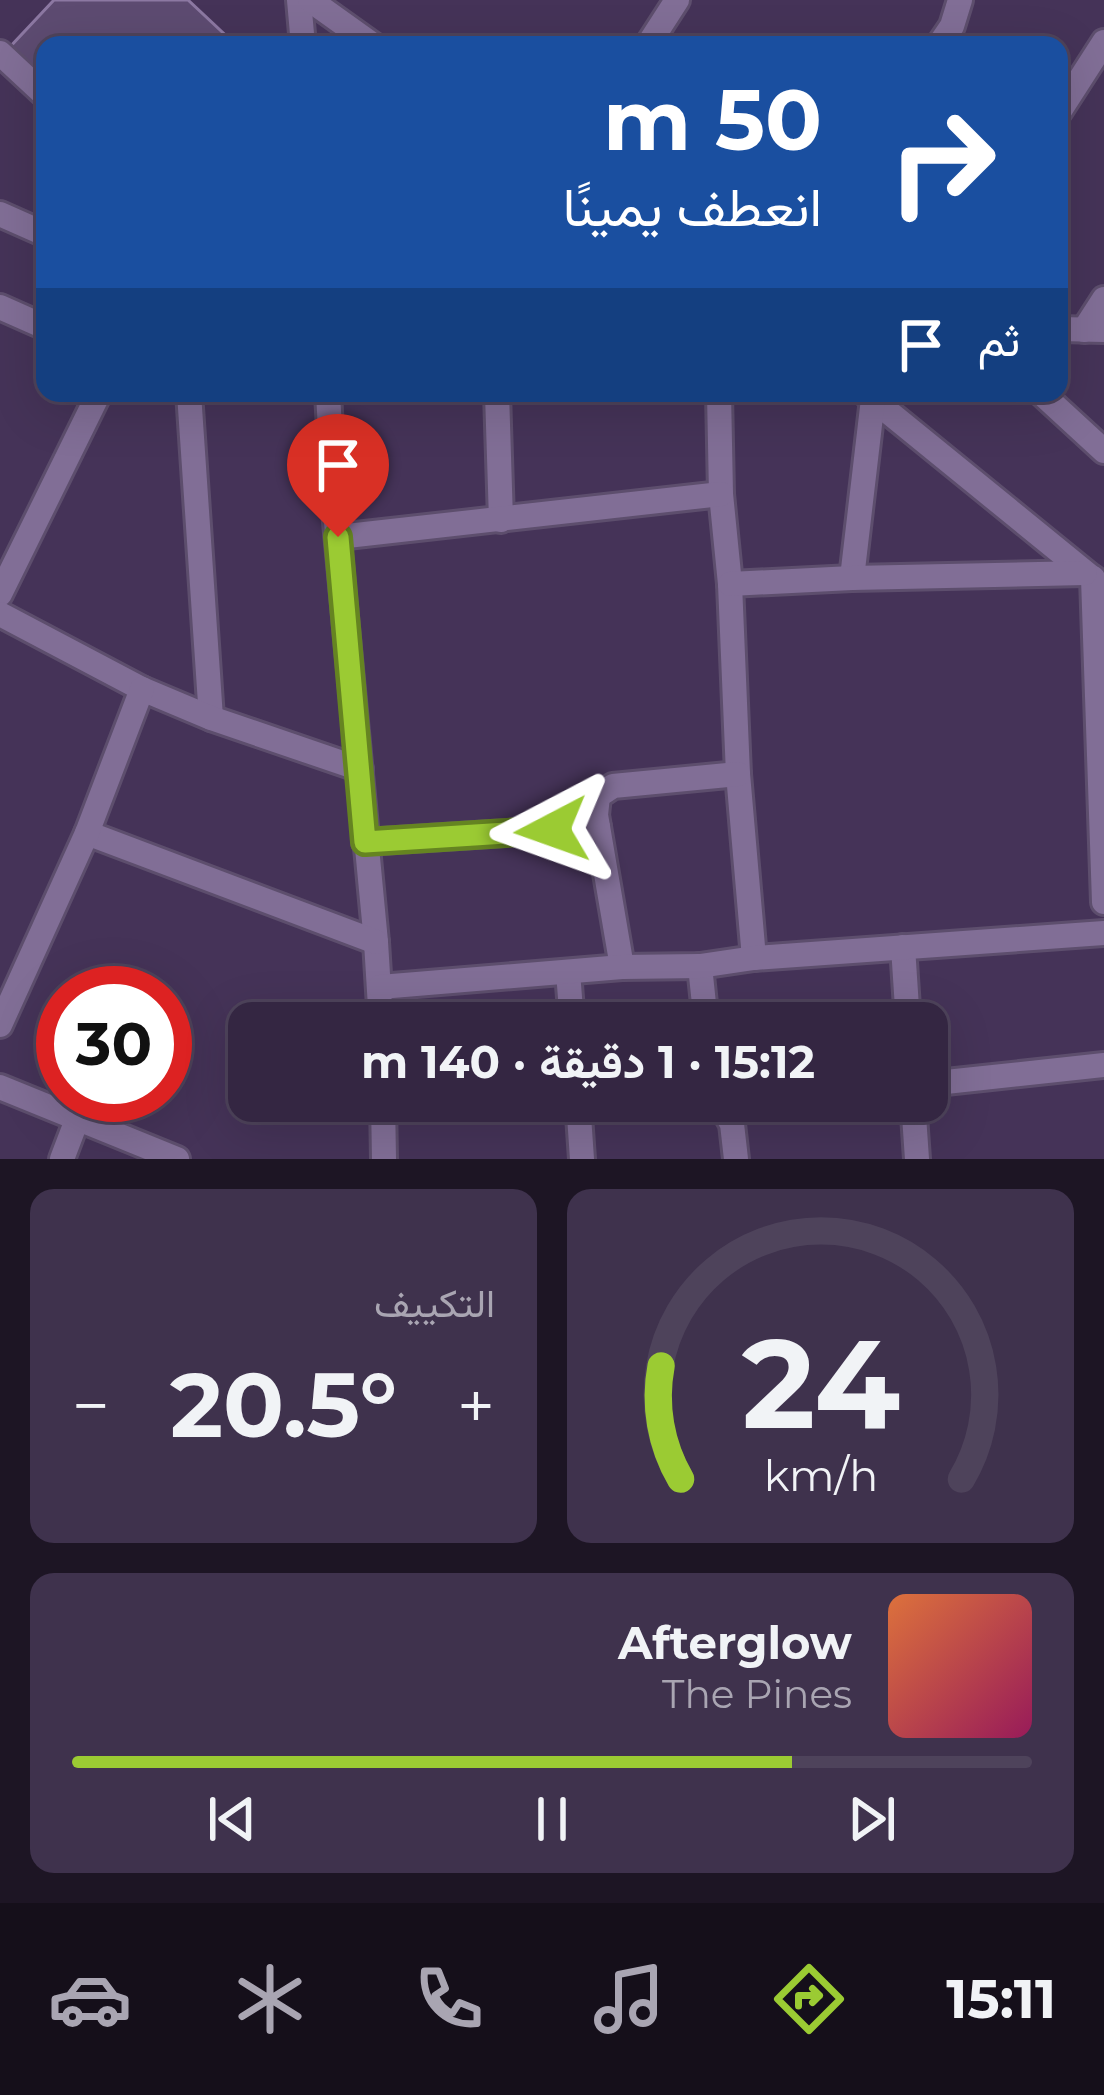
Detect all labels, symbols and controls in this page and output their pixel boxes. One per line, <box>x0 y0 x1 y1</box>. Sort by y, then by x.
text: 50 m <box>603 69 822 171</box>
icon: right <box>864 84 1020 240</box>
text: انعطف يمينًا <box>563 174 822 240</box>
icon: arrive <box>888 312 954 378</box>
text: ثم <box>978 312 1020 367</box>
pin <box>287 414 389 537</box>
icon: arrive <box>305 432 371 498</box>
position arrow <box>489 767 615 893</box>
speed limit sign: 30 <box>36 966 192 1122</box>
text: 15:12 · 1 دقيقة · 140 m <box>361 1034 815 1089</box>
text: التكييف <box>374 1279 495 1327</box>
text: 24 <box>741 1307 900 1459</box>
text: 20.5° <box>170 1350 397 1460</box>
text: − <box>72 1365 110 1446</box>
text: + <box>457 1365 495 1446</box>
text: km/h <box>763 1449 878 1502</box>
text: Afterglow <box>618 1615 852 1670</box>
text: The Pines <box>662 1670 852 1718</box>
icon: previous <box>199 1786 265 1852</box>
icon: pause <box>519 1786 585 1852</box>
icon: next <box>839 1786 905 1852</box>
icon: car <box>48 1957 132 2041</box>
icon: climate <box>228 1957 312 2041</box>
icon: phone <box>407 1957 491 2041</box>
icon: music <box>587 1957 671 2041</box>
icon: directions <box>767 1957 851 2041</box>
text: 15:11 <box>946 1966 1056 2032</box>

